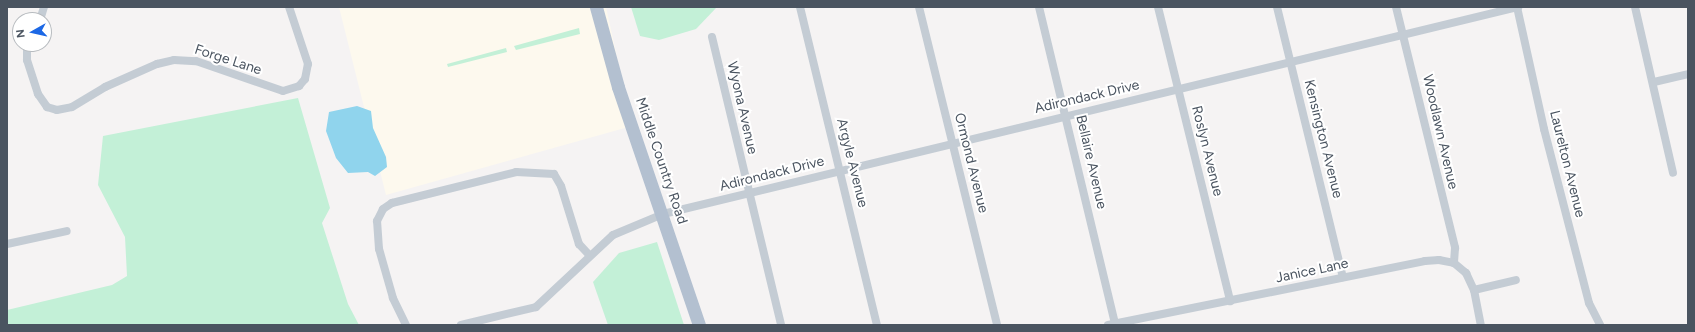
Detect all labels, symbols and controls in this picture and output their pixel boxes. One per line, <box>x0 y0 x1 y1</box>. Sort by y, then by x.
north arrow <box>12 12 52 52</box>
text: N <box>14 28 28 39</box>
street label: Forge Lane <box>192 41 264 79</box>
street label: Wyona Avenue <box>723 60 761 156</box>
street label: Woodlawn Avenue <box>1419 73 1461 191</box>
street label: Adirondack Drive <box>1033 77 1141 117</box>
street label: Kensington Avenue <box>1300 78 1346 200</box>
street label: Middle Country Road <box>631 96 691 226</box>
street label: Roslyn Avenue <box>1188 104 1226 198</box>
street label: Laurelton Avenue <box>1546 109 1588 219</box>
street label: Ormond Avenue <box>950 111 992 215</box>
street label: Bellaire Avenue <box>1072 113 1110 211</box>
street label: Argyle Avenue <box>833 117 871 209</box>
street label: Adirondack Drive <box>718 153 826 195</box>
street label: Janice Lane <box>1274 255 1350 287</box>

